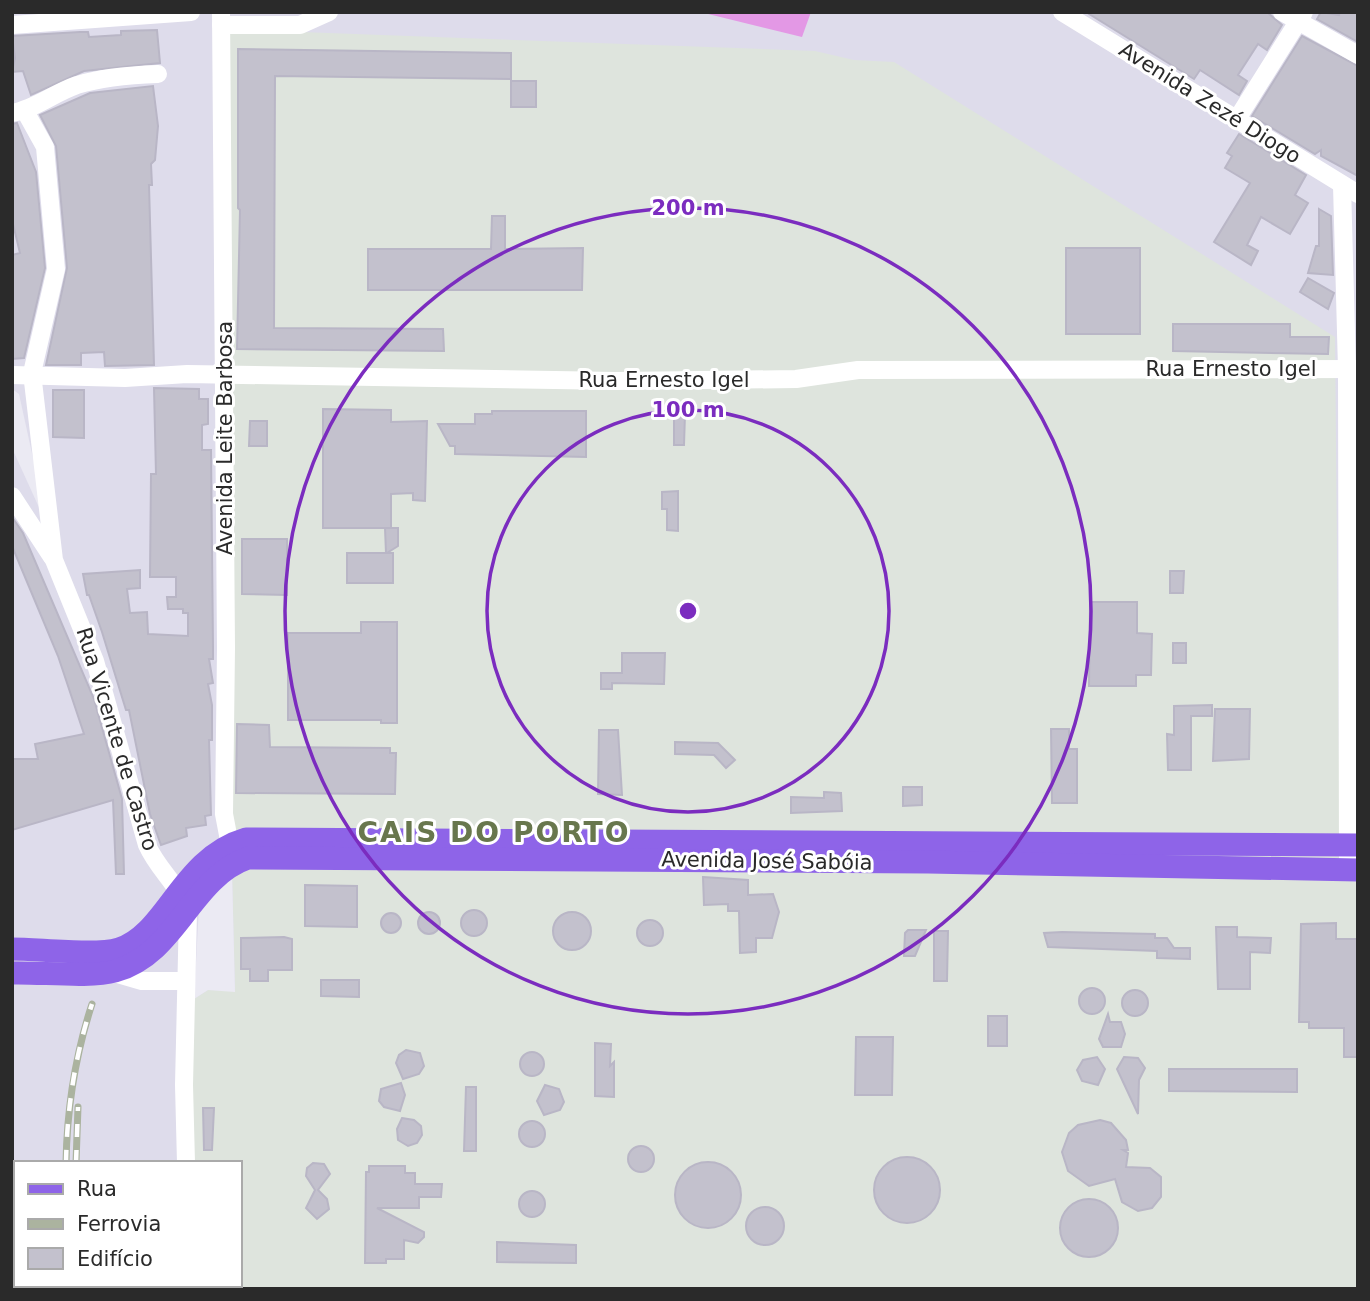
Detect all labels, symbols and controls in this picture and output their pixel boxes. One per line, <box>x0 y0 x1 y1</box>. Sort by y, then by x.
street label: Avenida Zezé Diogo <box>1115 37 1305 169</box>
text: 200 m <box>651 196 725 220</box>
street label: Avenida Leite Barbosa <box>213 321 237 555</box>
street label: Rua Ernesto Igel <box>1145 357 1317 381</box>
street label: Rua Ernesto Igel <box>578 368 750 392</box>
text: 100 m <box>651 398 725 422</box>
centre of rings <box>676 599 700 623</box>
street label: Rua Vicente de Castro <box>72 624 162 854</box>
district label: CAIS DO PORTO <box>358 816 630 849</box>
street label: Avenida José Sabóia <box>661 847 873 875</box>
legend <box>14 1161 242 1287</box>
text: Rua <box>77 1177 117 1201</box>
text: Ferrovia <box>77 1212 161 1236</box>
text: Edifício <box>77 1247 153 1271</box>

